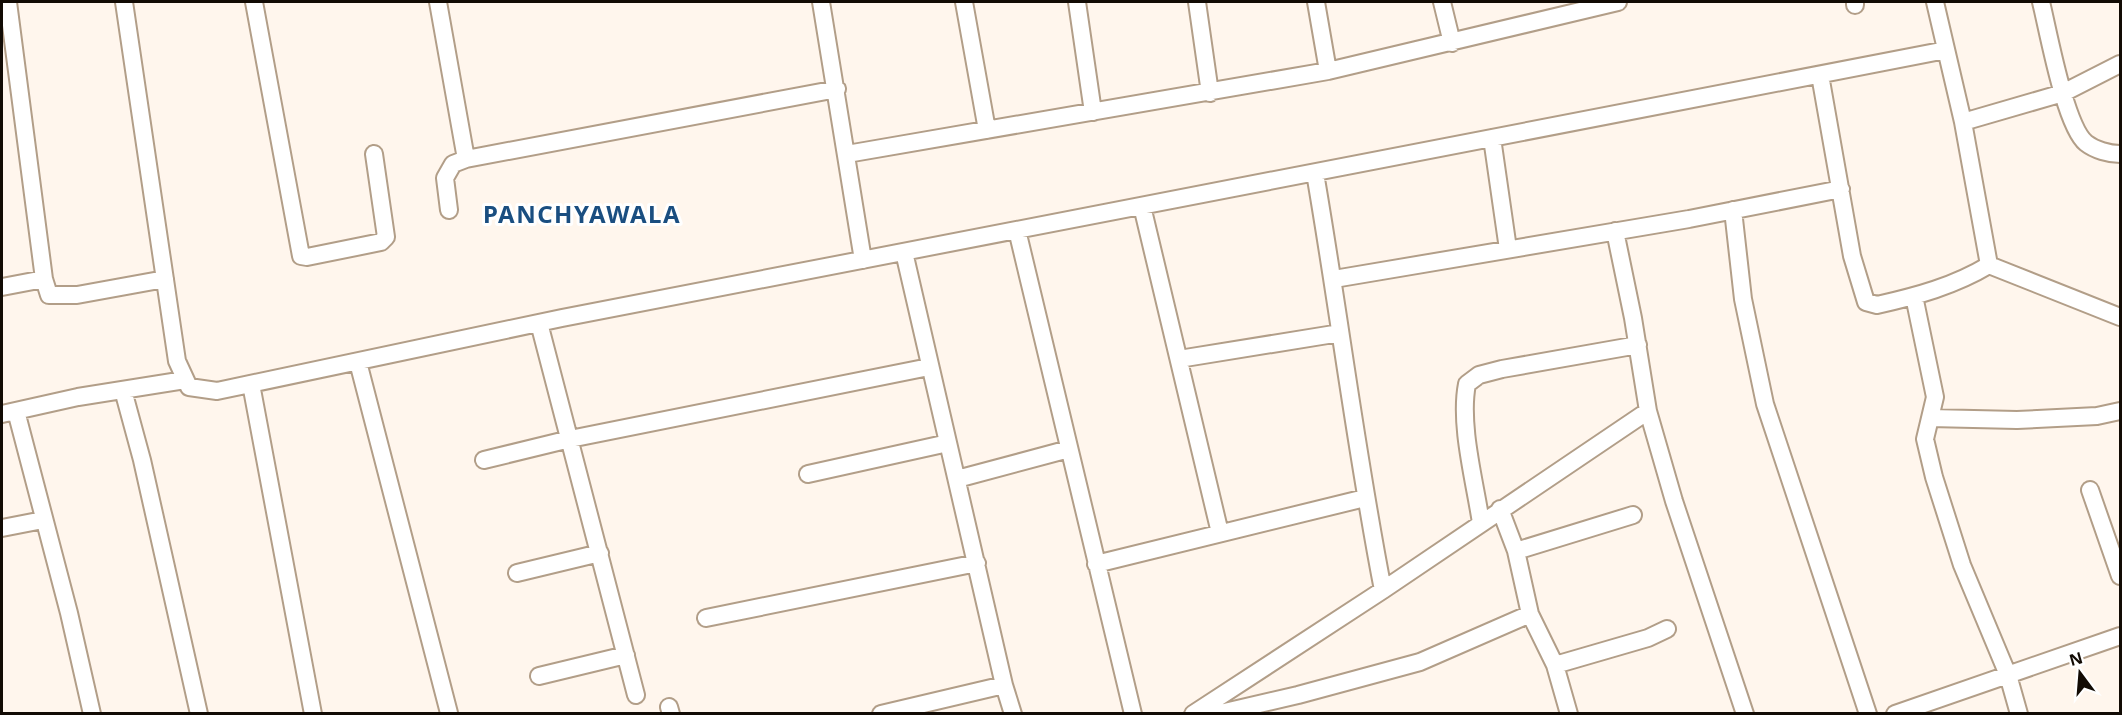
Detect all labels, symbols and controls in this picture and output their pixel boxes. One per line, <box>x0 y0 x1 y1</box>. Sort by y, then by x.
district label: PANCHYAWALA <box>483 197 681 230</box>
north arrow <box>2050 643 2110 703</box>
text: N <box>2067 646 2085 671</box>

